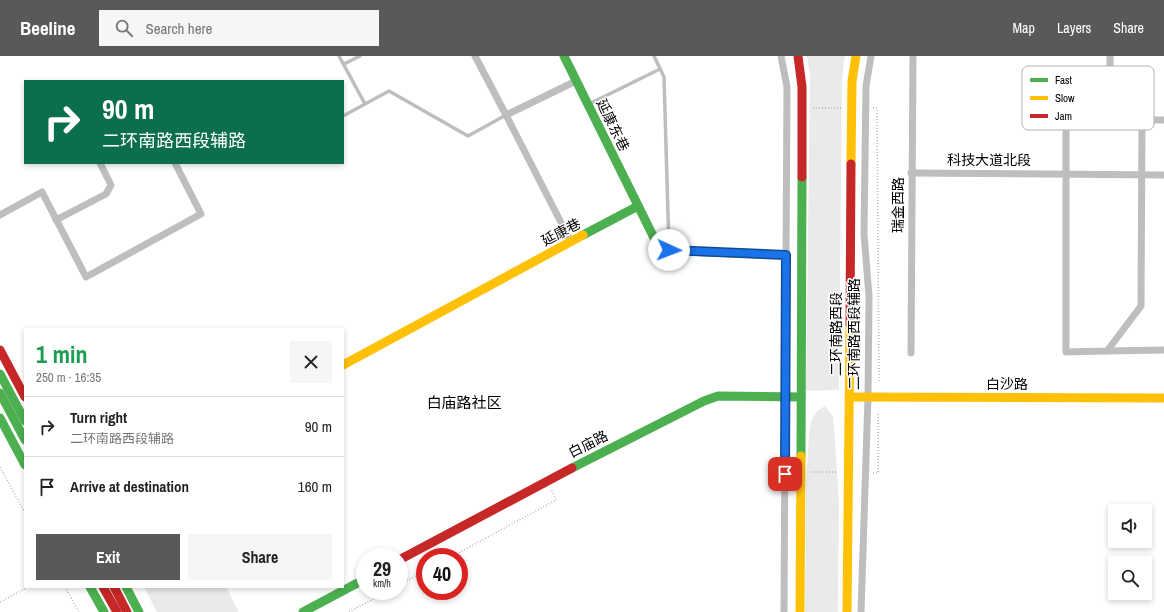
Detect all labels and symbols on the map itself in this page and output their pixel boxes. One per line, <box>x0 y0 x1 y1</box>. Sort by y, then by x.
legend <box>1022 66 1154 130</box>
text: Fast <box>1055 73 1073 87</box>
text: Slow <box>1055 91 1075 105</box>
street label: 延康东巷 <box>593 96 633 154</box>
text: Jam <box>1055 109 1072 123</box>
street label: 科技大道北段 <box>947 151 1031 169</box>
street label: 瑞金西路 <box>889 177 907 233</box>
street label: 延康巷 <box>538 214 584 250</box>
position arrow <box>648 229 690 271</box>
street label: 二环南路西段辅路 <box>845 278 863 390</box>
street label: 二环南路西段 <box>827 292 845 376</box>
street label: 白沙路 <box>986 375 1028 393</box>
district label: 白庙路社区 <box>426 392 502 413</box>
street label: 白庙路 <box>565 426 611 462</box>
pin <box>768 457 802 491</box>
speed limit sign: 40 <box>416 548 468 600</box>

